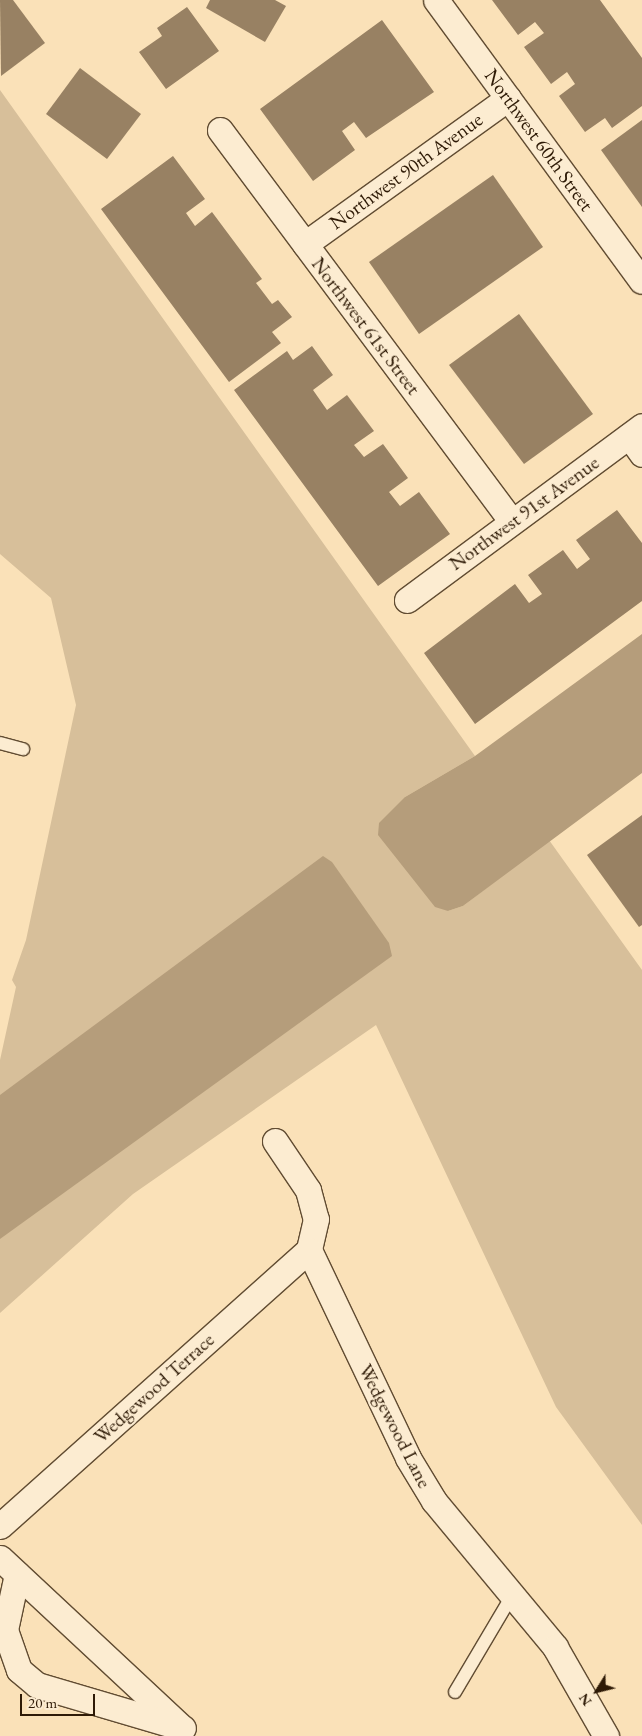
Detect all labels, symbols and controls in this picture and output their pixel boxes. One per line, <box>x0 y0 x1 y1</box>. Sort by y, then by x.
street label: Northwest 60th Street <box>479 64 599 216</box>
street label: Northwest 90th Avenue <box>325 107 487 235</box>
street label: Northwest 61st Street <box>306 252 426 400</box>
street label: Northwest 91st Avenue <box>444 451 604 575</box>
street label: Wedgewood Terrace <box>89 1328 219 1448</box>
street label: Wedgewood Lane <box>354 1360 436 1492</box>
north arrow <box>572 1666 622 1716</box>
scale bar <box>22 1684 98 1716</box>
text: N <box>574 1690 595 1710</box>
text: 20 m <box>28 1693 57 1712</box>

